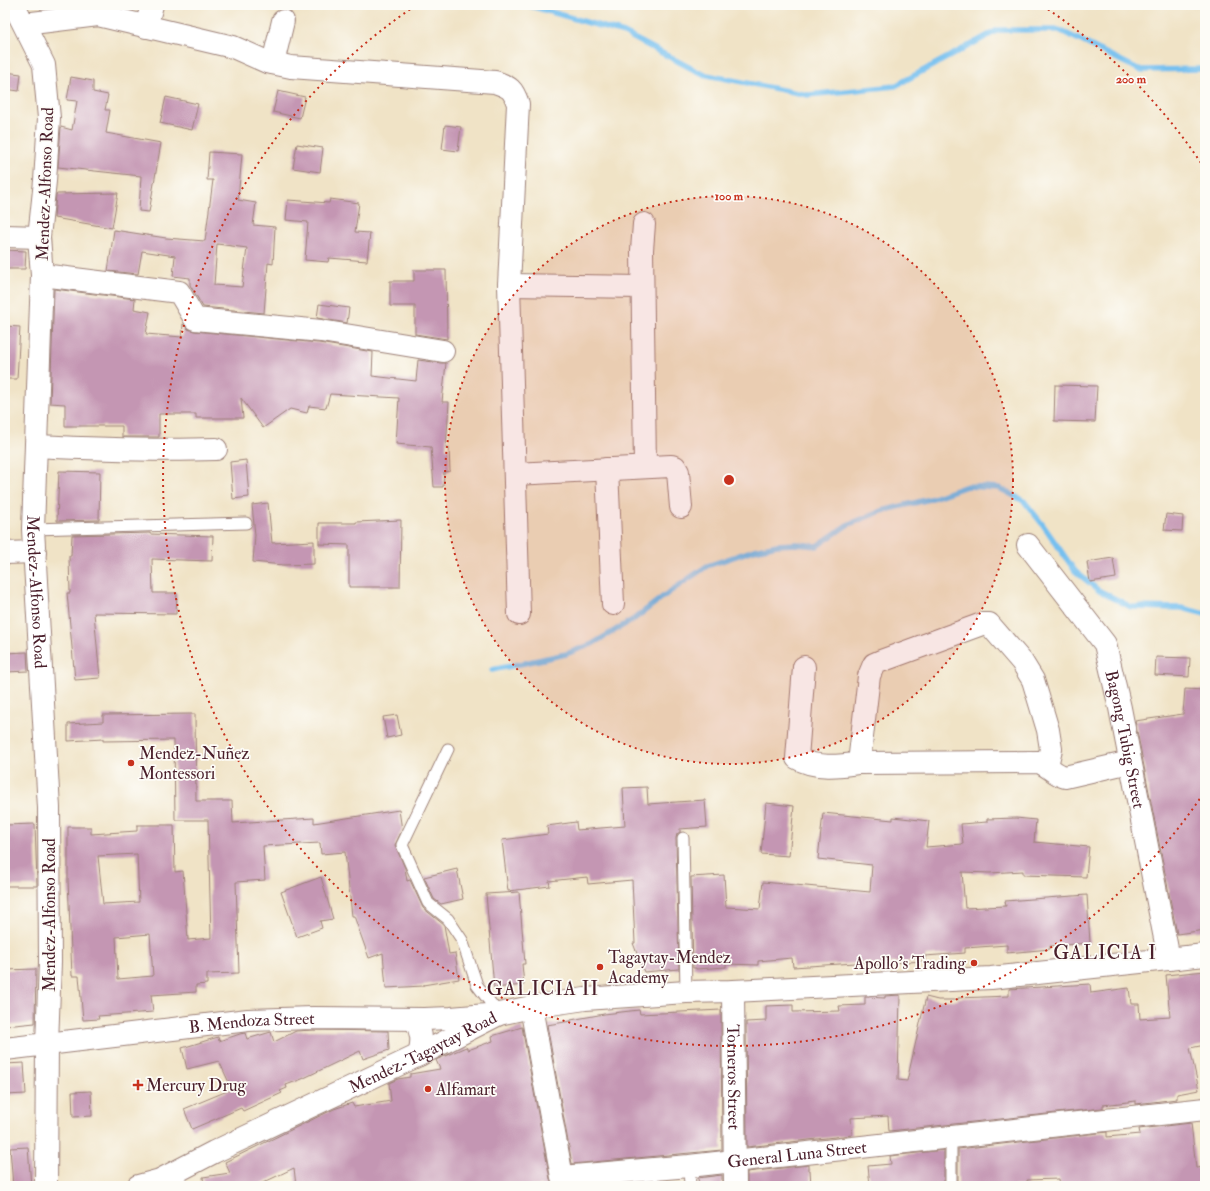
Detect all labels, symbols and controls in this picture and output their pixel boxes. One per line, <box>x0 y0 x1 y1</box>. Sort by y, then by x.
text: 200 m <box>1116 72 1147 87</box>
street label: Mendez-Alfonso Road <box>32 106 58 261</box>
text: 100 m <box>715 189 744 204</box>
centre of rings <box>722 473 736 487</box>
street label: Mendez-Alfonso Road <box>22 515 52 670</box>
street label: Bagong Tubig Street <box>1101 668 1150 811</box>
place label: Mendez-Nuñez Montessori <box>139 743 250 784</box>
marker: Mendez-Nuñez Montessori <box>126 758 136 768</box>
street label: Mendez-Alfonso Road <box>39 838 60 992</box>
district label: GALICIA I <box>1053 941 1157 965</box>
place label: Tagaytay-Mendez Academy <box>607 947 731 989</box>
place label: Apollo's Trading <box>853 953 967 975</box>
marker: Apollo's Trading <box>969 958 979 968</box>
marker: Tagaytay-Mendez Academy <box>595 962 605 972</box>
district label: GALICIA II <box>487 977 599 1001</box>
street label: Mendez-Tagaytay Road <box>345 1006 501 1097</box>
street label: B. Mendoza Street <box>188 1007 315 1037</box>
street label: Torneros Street <box>723 1024 745 1130</box>
place label: Mercury Drug <box>146 1075 247 1097</box>
place label: Alfamart <box>435 1079 496 1100</box>
marker: Mercury Drug <box>133 1080 143 1090</box>
marker: Alfamart <box>423 1084 433 1094</box>
street label: General Luna Street <box>726 1136 868 1172</box>

